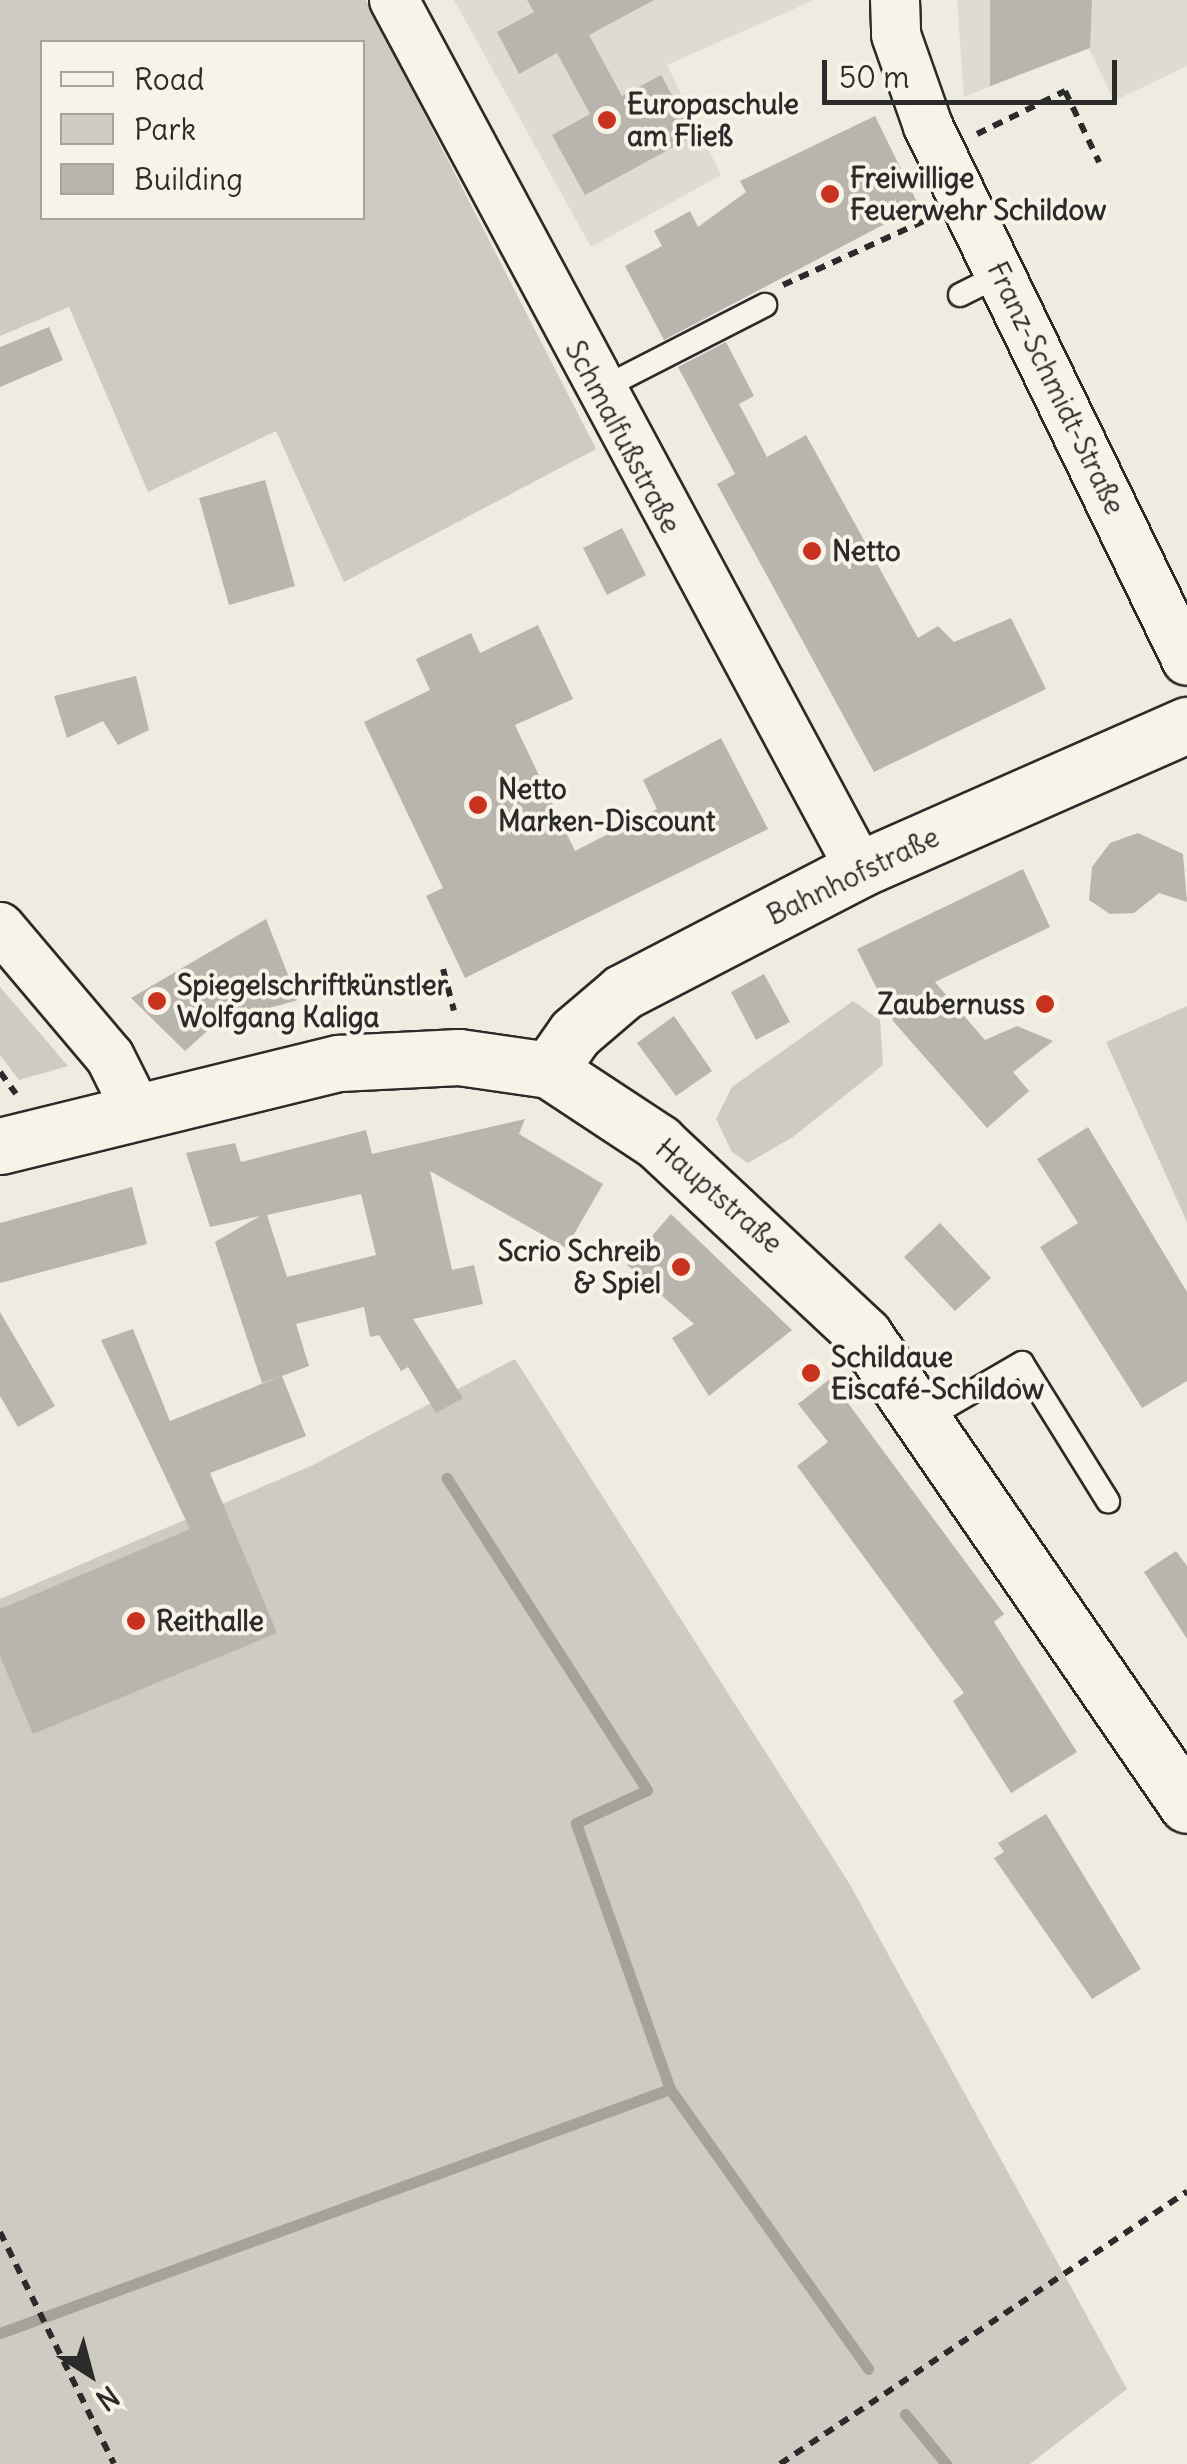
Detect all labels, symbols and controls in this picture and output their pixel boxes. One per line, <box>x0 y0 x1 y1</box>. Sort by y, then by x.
legend <box>40 40 365 220</box>
scale bar <box>827 40 1122 102</box>
text: 50 m <box>839 58 909 96</box>
text: Road <box>134 60 204 98</box>
place label: Europaschule am Fließ <box>627 87 799 153</box>
marker: Europaschule am Fließ <box>596 109 618 131</box>
text: Park <box>134 110 196 148</box>
text: Building <box>134 160 243 198</box>
place label: Freiwillige Feuerwehr Schildow <box>850 161 1106 227</box>
marker: Freiwillige Feuerwehr Schildow <box>819 183 841 205</box>
street label: Franz-Schmidt-Straße <box>980 256 1132 520</box>
street label: Schmalfußstraße <box>558 335 688 539</box>
place label: Netto <box>832 534 901 568</box>
marker: Netto <box>801 540 823 562</box>
place label: Netto Marken-Discount <box>498 772 715 838</box>
marker: Netto Marken-Discount <box>467 794 489 816</box>
street label: Bahnhofstraße <box>762 820 944 932</box>
place label: Spiegelschriftkünstler Wolfgang Kaliga <box>177 968 448 1034</box>
place label: Zaubernuss <box>877 987 1025 1021</box>
marker: Spiegelschriftkünstler Wolfgang Kaliga <box>146 990 168 1012</box>
marker: Zaubernuss <box>1034 993 1056 1015</box>
street label: Hauptstraße <box>649 1132 789 1260</box>
place label: Scrio Schreib & Spiel <box>498 1234 661 1300</box>
marker: Scrio Schreib & Spiel <box>670 1256 692 1278</box>
place label: Schildaue Eiscafé-Schildow <box>831 1340 1044 1406</box>
marker: Schildaue Eiscafé-Schildow <box>800 1362 822 1384</box>
place label: Reithalle <box>156 1604 264 1638</box>
marker: Reithalle <box>125 1610 147 1632</box>
north arrow <box>40 2324 140 2424</box>
text: N <box>89 2378 126 2419</box>

